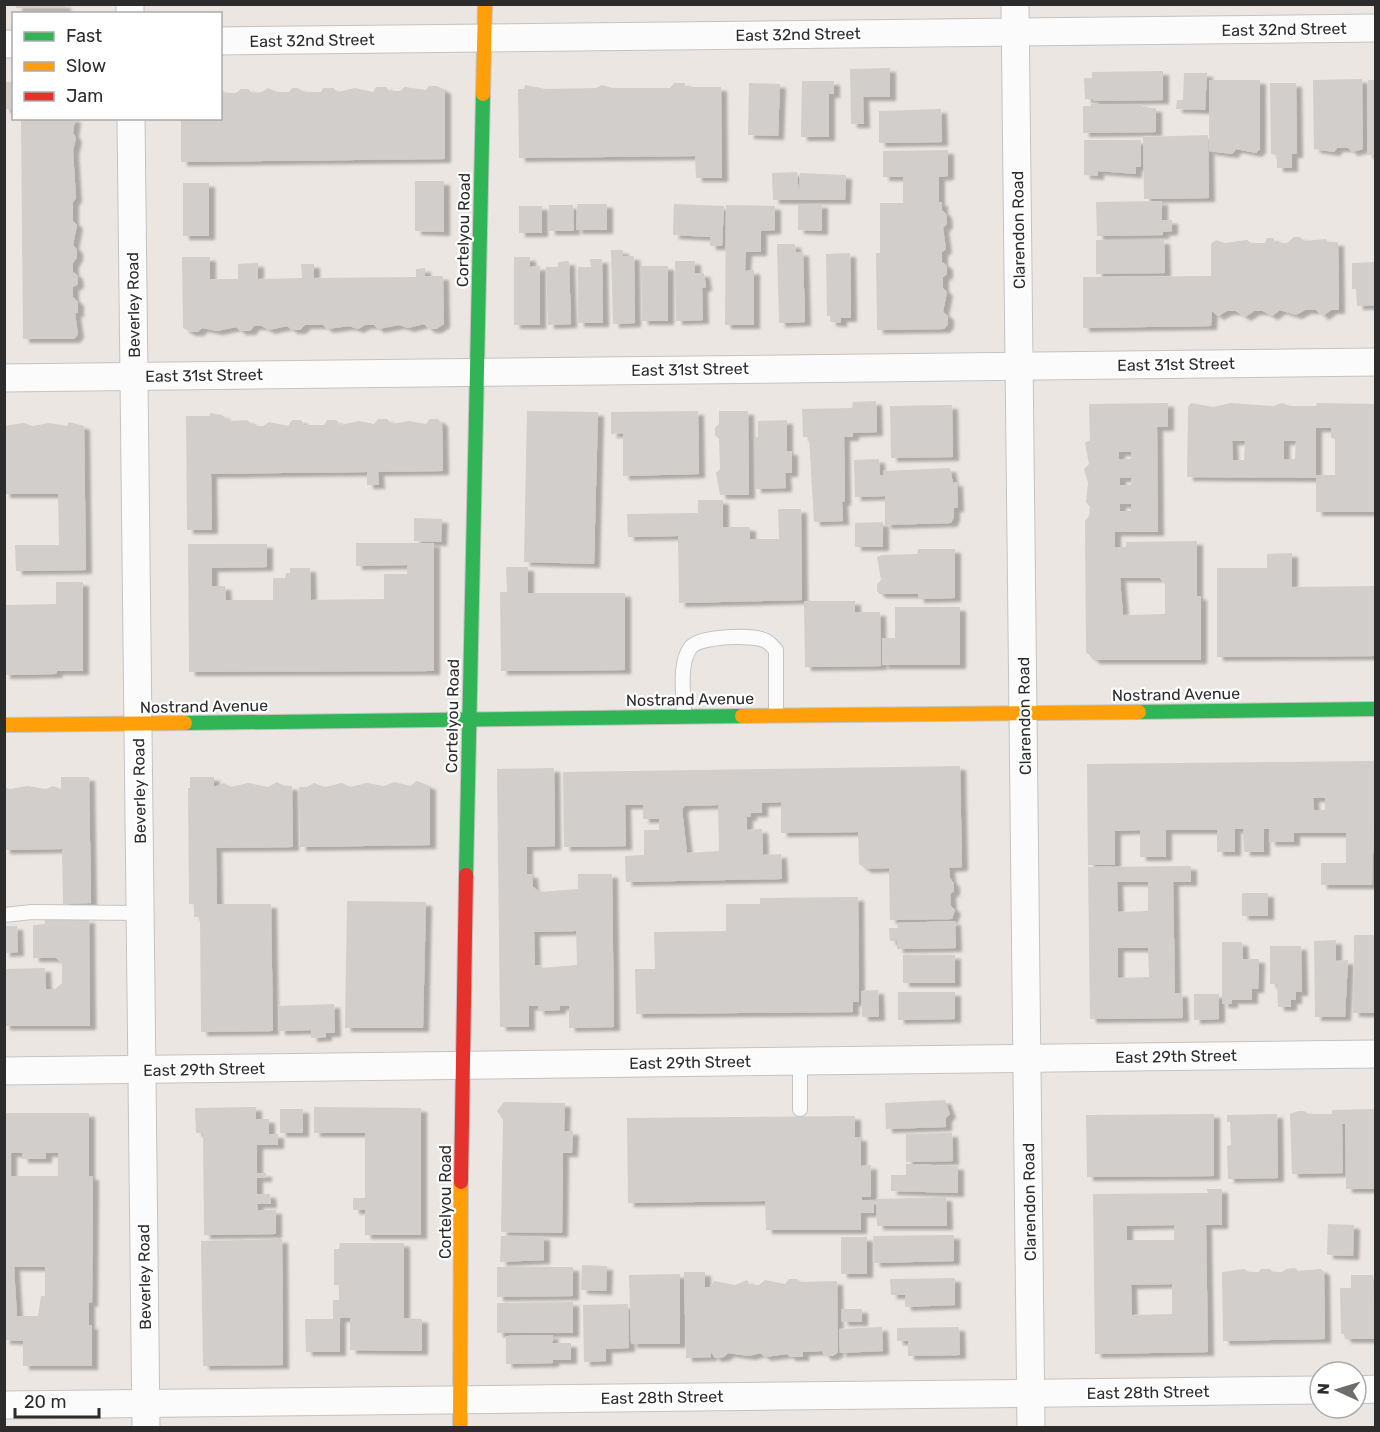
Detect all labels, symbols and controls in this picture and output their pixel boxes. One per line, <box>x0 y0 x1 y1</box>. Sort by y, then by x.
legend <box>12 12 222 120</box>
street label: East 32nd Street <box>1221 19 1347 40</box>
street label: East 32nd Street <box>735 24 861 45</box>
text: Fast <box>66 25 102 47</box>
street label: East 32nd Street <box>249 30 375 51</box>
text: Slow <box>66 55 106 77</box>
text: Jam <box>66 85 103 107</box>
street label: Clarendon Road <box>1008 171 1029 289</box>
street label: Cortelyou Road <box>453 173 474 287</box>
street label: Beverley Road <box>123 252 144 358</box>
street label: East 31st Street <box>1117 354 1235 375</box>
street label: East 31st Street <box>631 359 749 380</box>
street label: East 31st Street <box>145 365 263 386</box>
street label: Clarendon Road <box>1014 657 1035 775</box>
street label: Cortelyou Road <box>442 659 463 773</box>
street label: Nostrand Avenue <box>1112 684 1240 705</box>
street label: Nostrand Avenue <box>626 689 754 710</box>
street label: Nostrand Avenue <box>140 696 268 717</box>
street label: Beverley Road <box>129 738 150 844</box>
street label: East 29th Street <box>1115 1046 1237 1067</box>
street label: East 29th Street <box>629 1052 751 1073</box>
street label: East 29th Street <box>143 1059 265 1080</box>
street label: Clarendon Road <box>1019 1143 1040 1261</box>
street label: Cortelyou Road <box>436 1145 455 1259</box>
street label: Beverley Road <box>134 1224 155 1330</box>
north arrow <box>1308 1360 1368 1420</box>
scale bar <box>15 1381 99 1419</box>
street label: East 28th Street <box>1087 1382 1209 1403</box>
text: N <box>1314 1383 1333 1395</box>
street label: East 28th Street <box>601 1387 723 1408</box>
text: 20 m <box>24 1391 66 1413</box>

